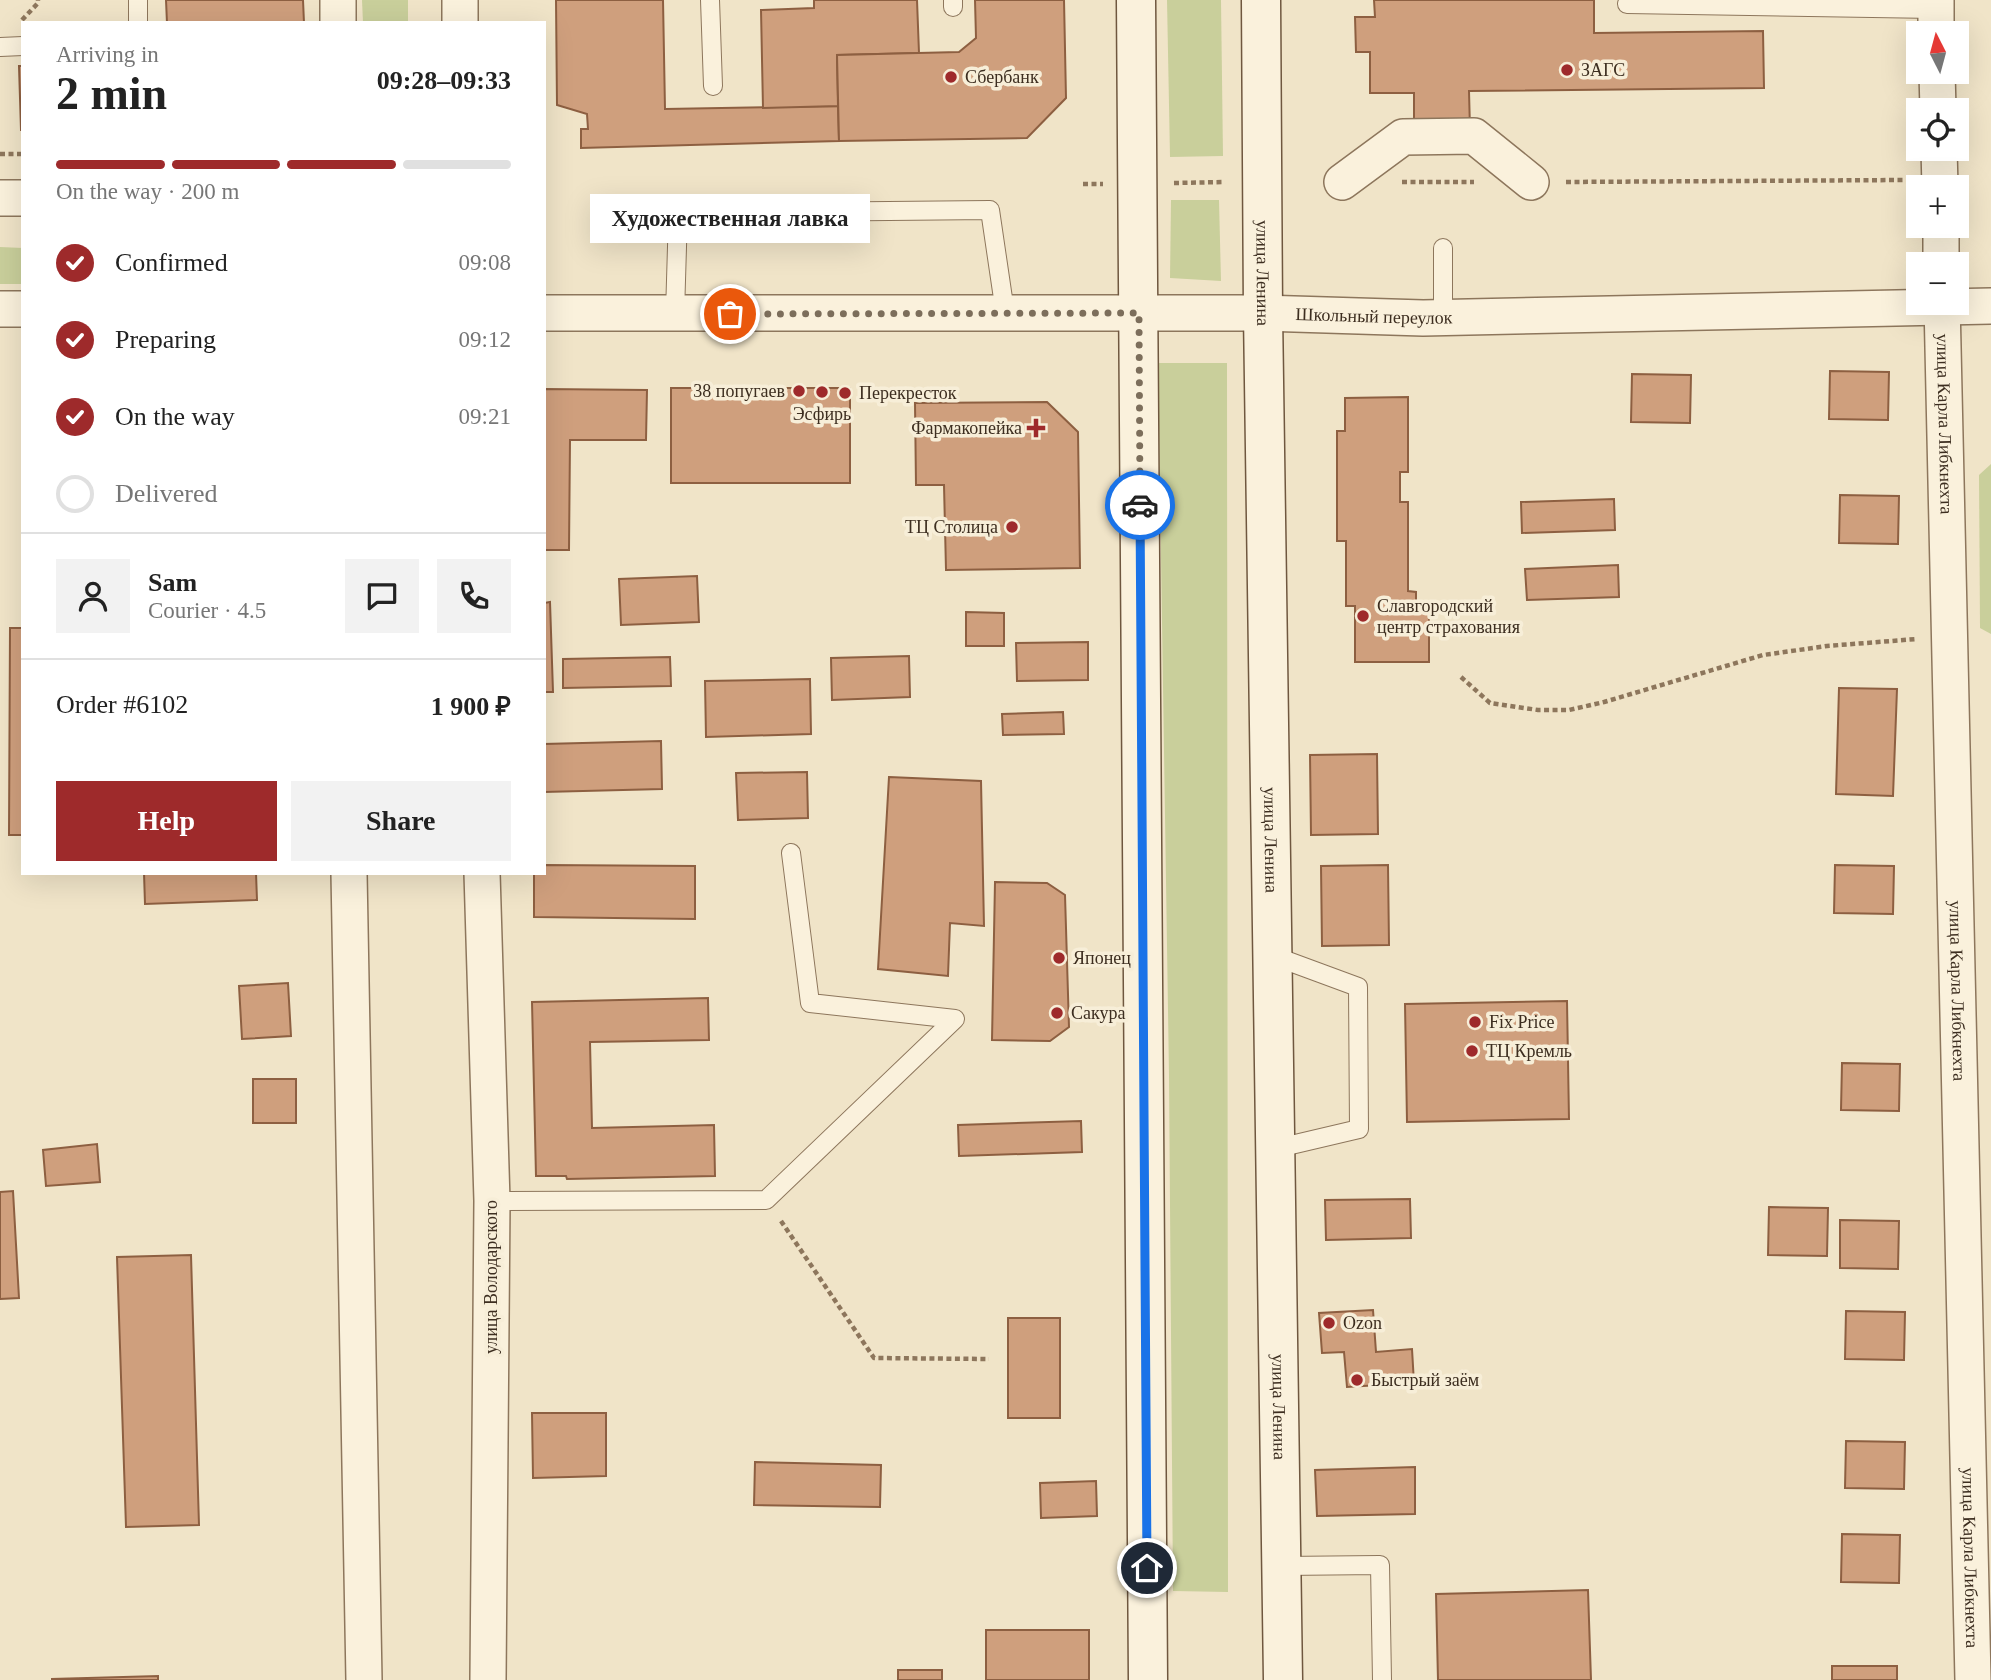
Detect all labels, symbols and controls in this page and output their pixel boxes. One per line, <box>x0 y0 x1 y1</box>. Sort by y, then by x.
north arrow <box>1906 21 1969 84</box>
map controls <box>1906 21 1969 315</box>
text: Arriving in <box>56 42 159 67</box>
place label: ЗАГС <box>1581 60 1625 80</box>
marker: ЗАГС <box>1559 62 1575 78</box>
text: 09:28–09:33 <box>377 66 511 95</box>
place label: Сбербанк <box>965 67 1039 87</box>
text: 2 min <box>56 68 167 119</box>
marker: Сбербанк <box>943 69 959 85</box>
button: locate <box>1906 98 1969 161</box>
button: + <box>1906 175 1969 238</box>
text: On the way · 200 m <box>56 179 239 204</box>
callout: Художественная лавка <box>590 195 870 244</box>
text: Художественная лавка <box>612 206 848 231</box>
street label: улица Ленина <box>1252 220 1273 326</box>
icon: check <box>56 244 94 282</box>
text: Confirmed <box>115 248 228 277</box>
text: 09:08 <box>459 250 511 275</box>
button: − <box>1906 252 1969 315</box>
pin <box>700 284 760 344</box>
icon: bag <box>711 295 749 333</box>
street label: Школьный переулок <box>1295 304 1453 328</box>
icon: check <box>56 321 94 359</box>
text: Preparing <box>115 325 216 354</box>
text: 09:12 <box>459 327 511 352</box>
street label: улица Карла Либкнехта <box>1933 333 1957 515</box>
place label: 38 попугаев <box>693 381 785 401</box>
marker: 38 попугаев <box>791 383 807 399</box>
place label: Перекресток <box>859 383 957 403</box>
marker: Эсфирь <box>814 384 830 400</box>
marker: Перекресток <box>837 385 853 401</box>
icon: check <box>56 398 94 436</box>
text: On the way <box>115 402 235 431</box>
text: 09:21 <box>459 404 511 429</box>
place label: Эсфирь <box>793 404 851 424</box>
place label: Фармакопейка <box>911 418 1022 438</box>
marker: Фармакопейка <box>1028 420 1044 436</box>
courier <box>1105 470 1175 540</box>
text: Delivered <box>115 479 218 508</box>
icon: car <box>1121 486 1159 524</box>
place label: ТЦ Столица <box>905 517 998 537</box>
marker: ТЦ Столица <box>1004 519 1020 535</box>
button: person <box>56 559 130 633</box>
button: chat <box>345 559 419 633</box>
button: phone <box>437 559 511 633</box>
text: Sam <box>148 568 197 597</box>
place label: Славгородский центр страхования <box>1377 596 1520 637</box>
text: Courier · 4.5 <box>148 598 266 623</box>
marker: Славгородский центр страхования <box>1355 608 1371 624</box>
text: Order #6102 <box>56 690 188 719</box>
text: 1 900 ₽ <box>431 692 511 721</box>
button: Help <box>56 781 277 861</box>
button: Share <box>291 781 511 861</box>
street label: улица Ленина <box>1260 787 1281 893</box>
street label: улица Карла Либкнехта <box>1945 900 1970 1081</box>
place label: Японец <box>1073 948 1131 968</box>
marker: Японец <box>1051 950 1067 966</box>
place label: Сакура <box>1071 1003 1125 1023</box>
marker: Сакура <box>1049 1005 1065 1021</box>
place label: Fix Price <box>1489 1012 1555 1032</box>
marker: Fix Price <box>1467 1014 1483 1030</box>
place label: ТЦ Кремль <box>1486 1041 1572 1061</box>
marker: ТЦ Кремль <box>1464 1043 1480 1059</box>
street label: улица Володарского <box>481 1200 501 1354</box>
place label: Ozon <box>1343 1313 1382 1333</box>
marker: Ozon <box>1321 1315 1337 1331</box>
street label: улица Ленина <box>1268 1354 1290 1460</box>
place label: Быстрый заём <box>1371 1370 1479 1390</box>
marker: Быстрый заём <box>1349 1372 1365 1388</box>
street label: улица Карла Либкнехта <box>1958 1467 1982 1648</box>
pin <box>1117 1538 1177 1598</box>
icon: home <box>1128 1549 1166 1587</box>

